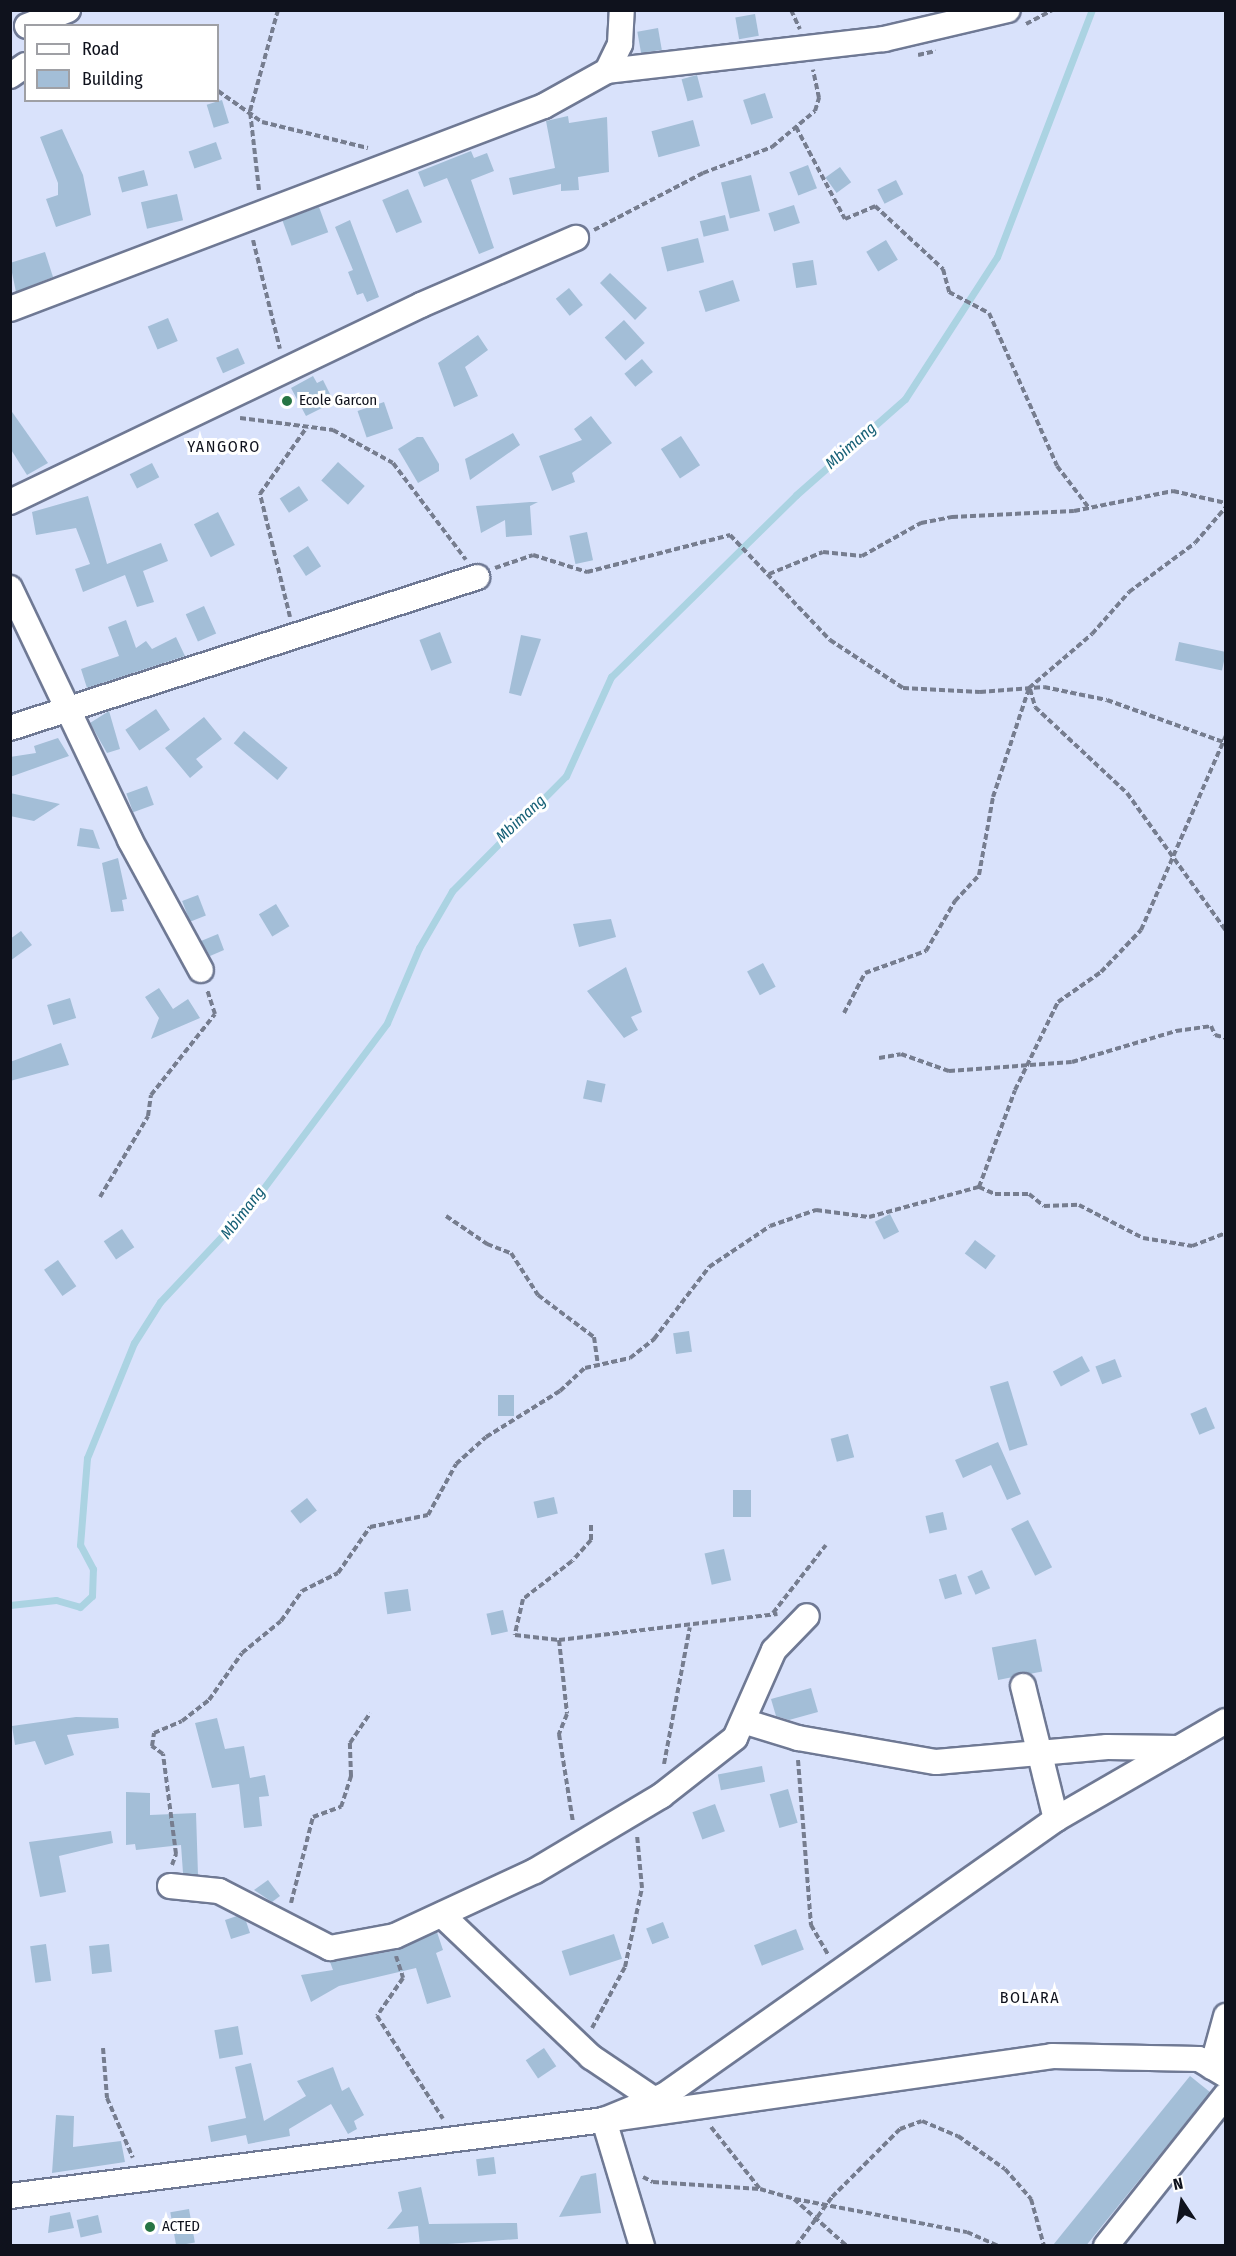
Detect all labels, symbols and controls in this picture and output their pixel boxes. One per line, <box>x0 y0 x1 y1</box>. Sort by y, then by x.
legend <box>24 24 219 102</box>
text: Road <box>82 38 119 60</box>
text: Building <box>82 68 143 90</box>
place label: Ecole Garcon <box>299 392 377 410</box>
marker: Ecole Garcon <box>280 394 294 408</box>
water label: Mbimang <box>822 419 880 473</box>
district label: YANGORO <box>187 437 261 457</box>
water label: Mbimang <box>492 791 550 847</box>
water label: Mbimang <box>217 1183 269 1243</box>
district label: BOLARA <box>1000 1988 1060 2008</box>
north arrow <box>1152 2172 1212 2232</box>
text: N <box>1171 2174 1185 2194</box>
place label: ACTED <box>162 2218 200 2236</box>
marker: ACTED <box>143 2220 157 2234</box>

